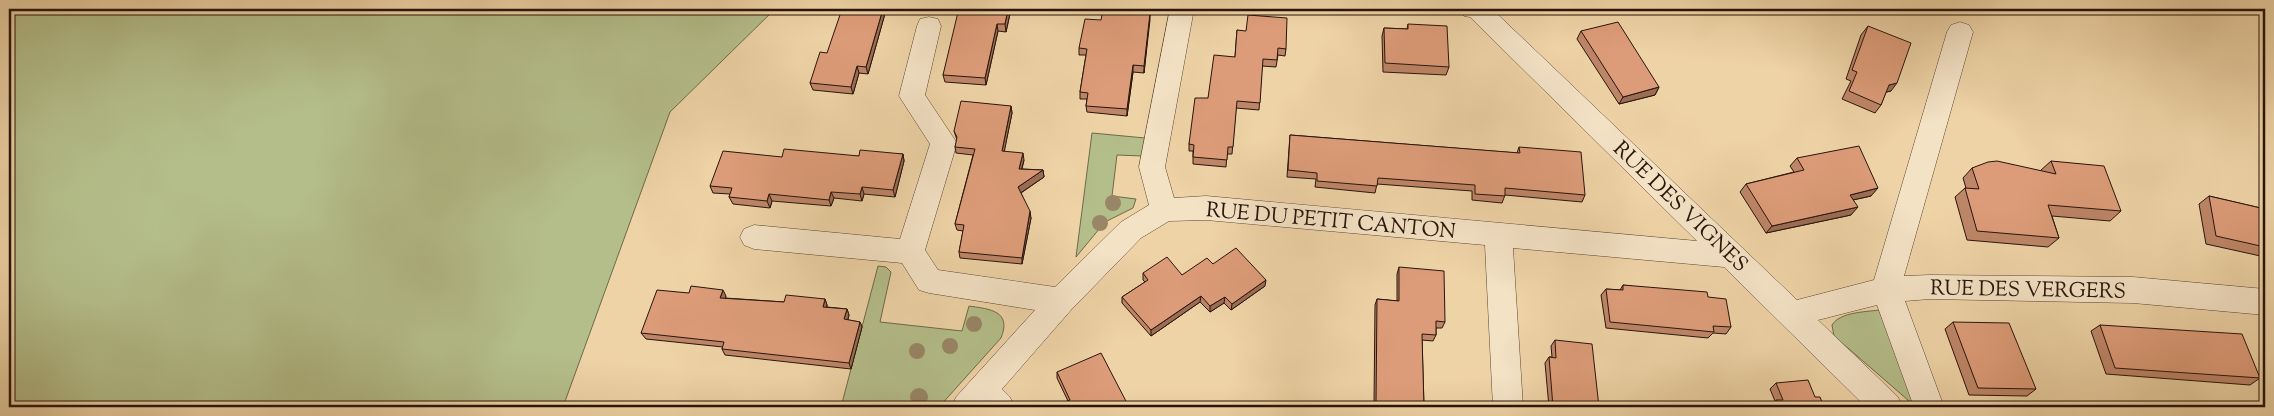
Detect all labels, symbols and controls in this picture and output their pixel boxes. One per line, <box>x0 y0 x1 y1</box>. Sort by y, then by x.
street label: RUE DES VIGNES <box>1605 135 1754 280</box>
street label: RUE DU PETIT CANTON <box>1205 196 1457 248</box>
street label: RUE DES VERGERS <box>1930 274 2126 308</box>

